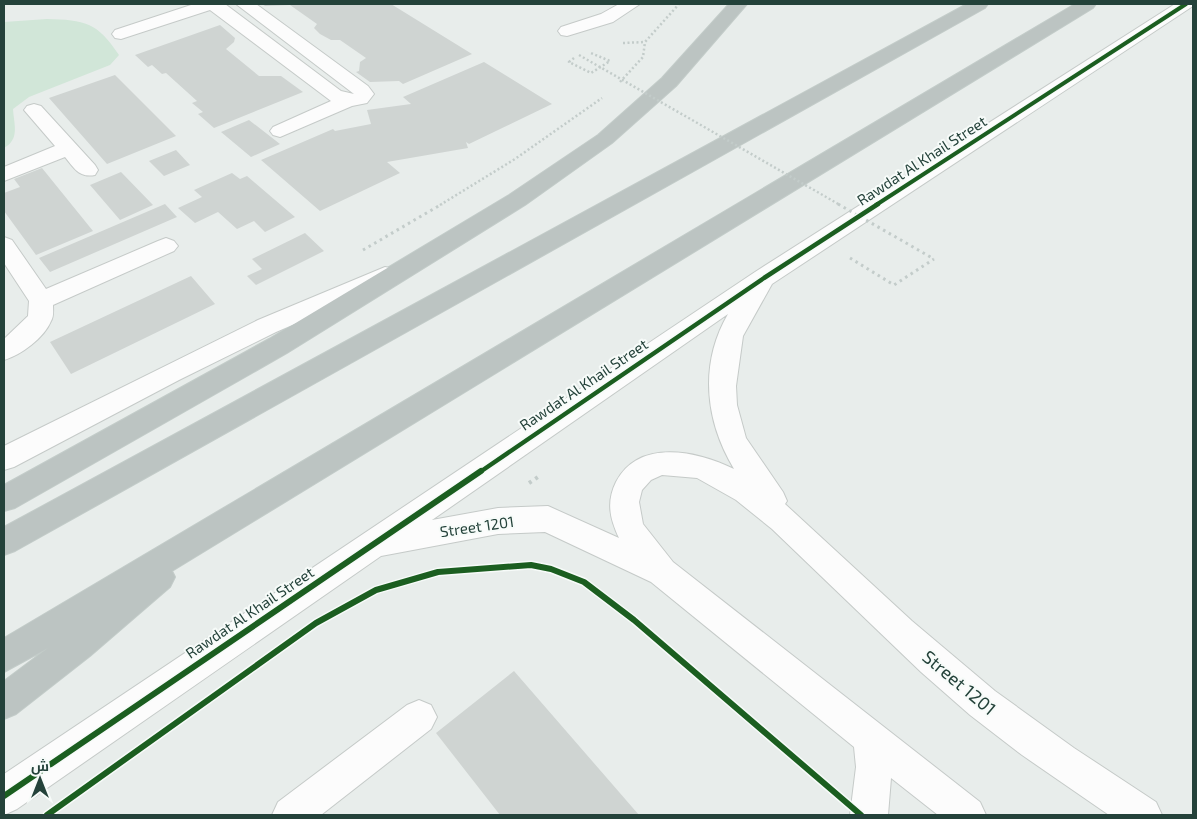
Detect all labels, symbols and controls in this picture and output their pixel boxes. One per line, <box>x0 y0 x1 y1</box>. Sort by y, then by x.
street label: Rawdat Al Khail Street <box>853 111 990 209</box>
street label: Rawdat Al Khail Street <box>516 334 651 434</box>
street label: Street 1201 <box>439 512 515 540</box>
street label: Rawdat Al Khail Street <box>182 562 317 662</box>
street label: Street 1201 <box>918 645 1001 719</box>
north arrow <box>15 754 65 804</box>
text: ش <box>31 757 49 775</box>

